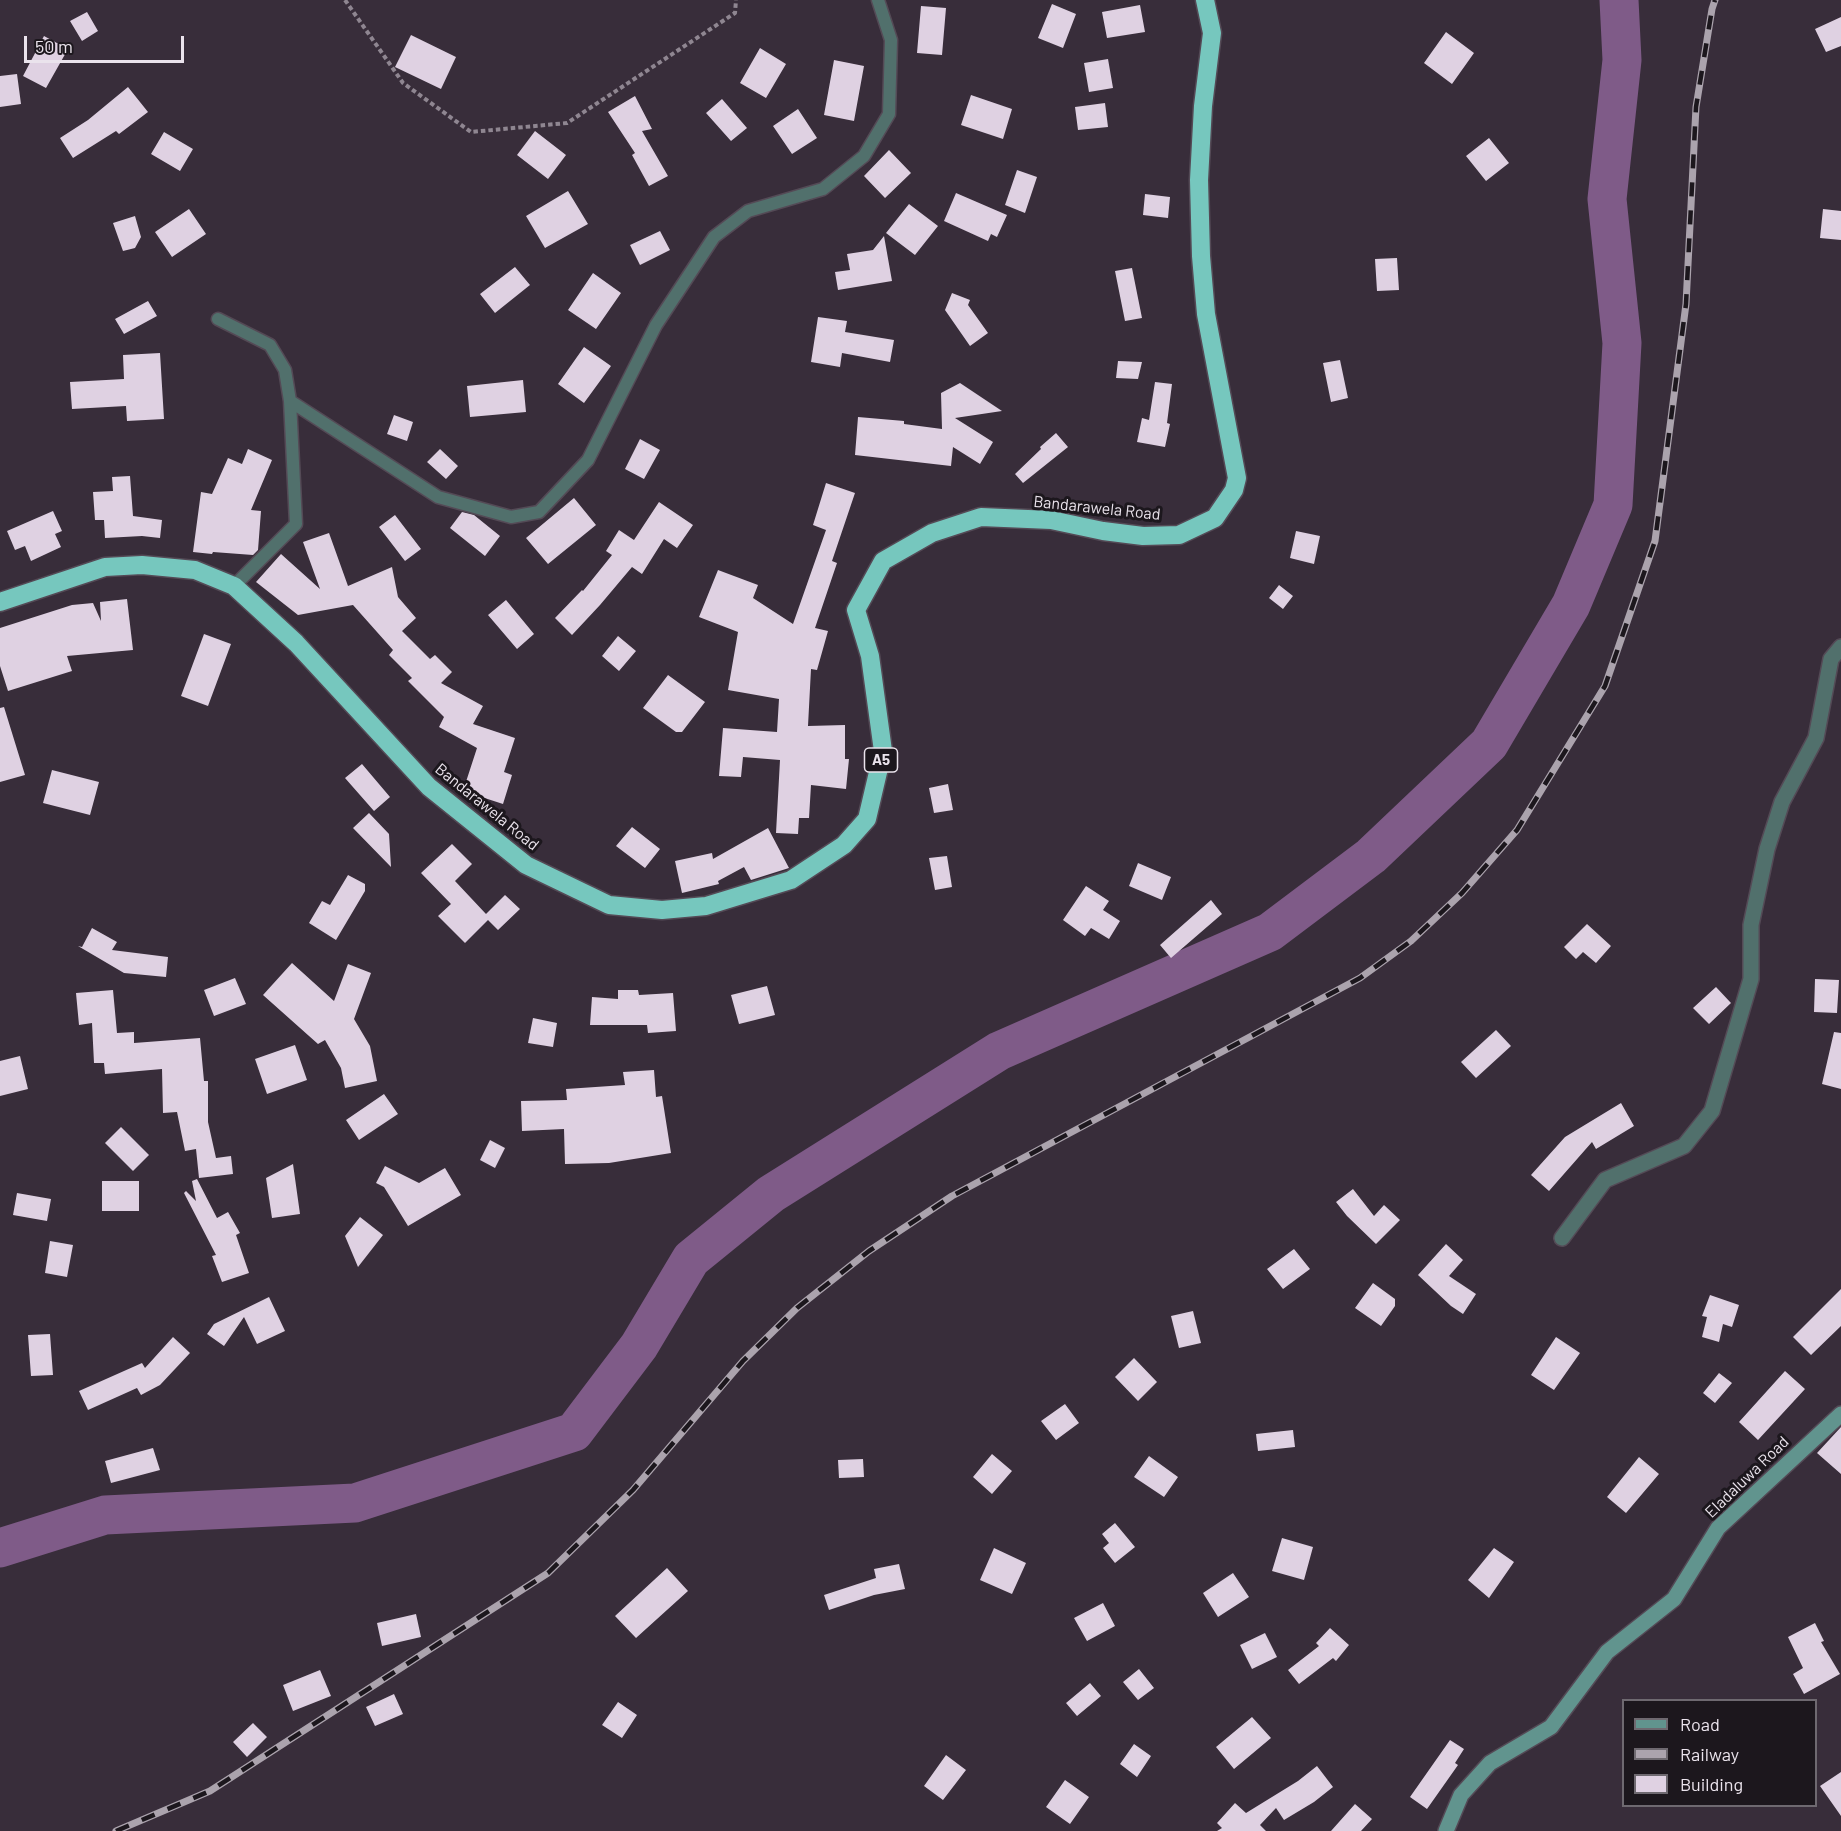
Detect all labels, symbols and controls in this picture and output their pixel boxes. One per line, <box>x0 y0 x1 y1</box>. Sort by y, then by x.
scale bar <box>27 24 188 62</box>
text: 50 m <box>35 35 73 57</box>
street label: Bandarawela Road <box>1033 492 1161 524</box>
road number: A5 <box>864 748 898 772</box>
street label: Bandarawela Road <box>431 759 543 855</box>
street label: Eladaluwa Road <box>1701 1432 1793 1522</box>
legend <box>1622 1699 1817 1807</box>
text: Road <box>1680 1713 1720 1735</box>
text: Railway <box>1680 1743 1739 1765</box>
text: Building <box>1680 1773 1743 1795</box>

